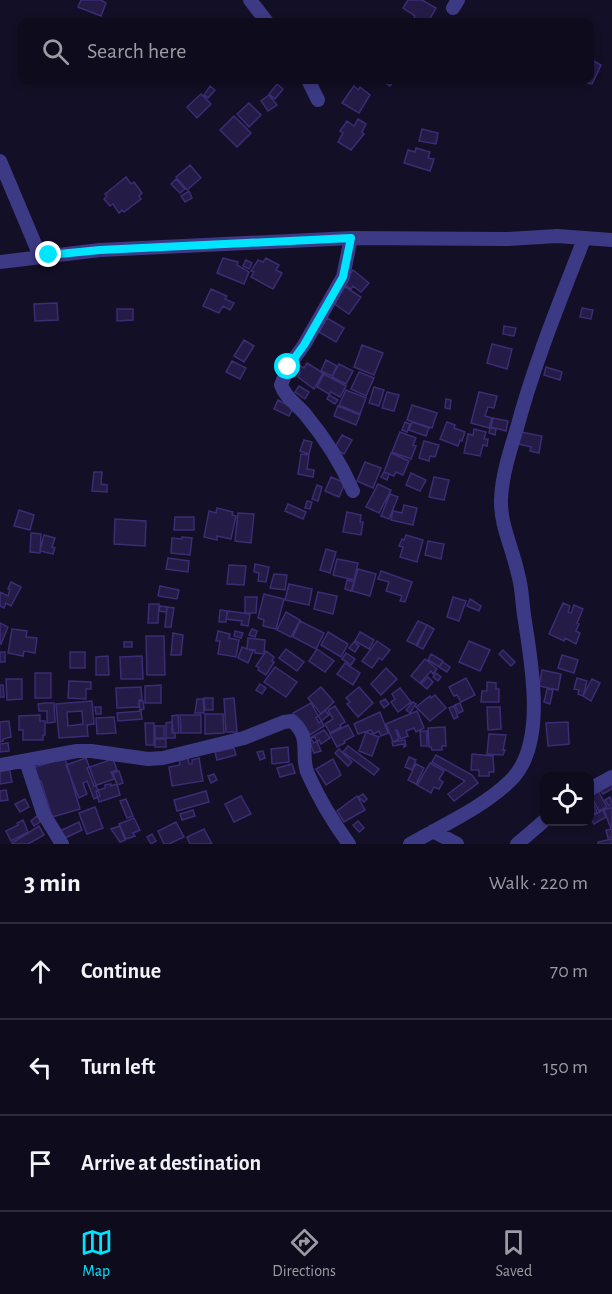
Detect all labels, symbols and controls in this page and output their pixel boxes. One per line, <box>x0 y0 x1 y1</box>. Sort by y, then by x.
search box <box>18 18 594 84</box>
icon: search <box>39 35 72 68</box>
text: Search here <box>87 40 186 62</box>
route end <box>35 241 61 267</box>
route start <box>274 353 300 379</box>
map controls <box>540 772 594 826</box>
button: locate <box>540 772 594 826</box>
text: 3 min <box>24 870 81 896</box>
text: Walk · 220 m <box>489 873 588 893</box>
icon: ahead <box>24 955 57 988</box>
text: Continue <box>81 960 161 982</box>
text: 70 m <box>550 961 588 981</box>
icon: left <box>24 1051 57 1084</box>
text: Turn left <box>81 1056 155 1078</box>
text: 150 m <box>543 1057 588 1077</box>
icon: arrive <box>24 1147 57 1180</box>
text: Arrive at destination <box>81 1152 261 1174</box>
tab: Map <box>80 1226 113 1281</box>
tab: Directions <box>272 1226 336 1281</box>
tab: Saved <box>496 1226 532 1281</box>

